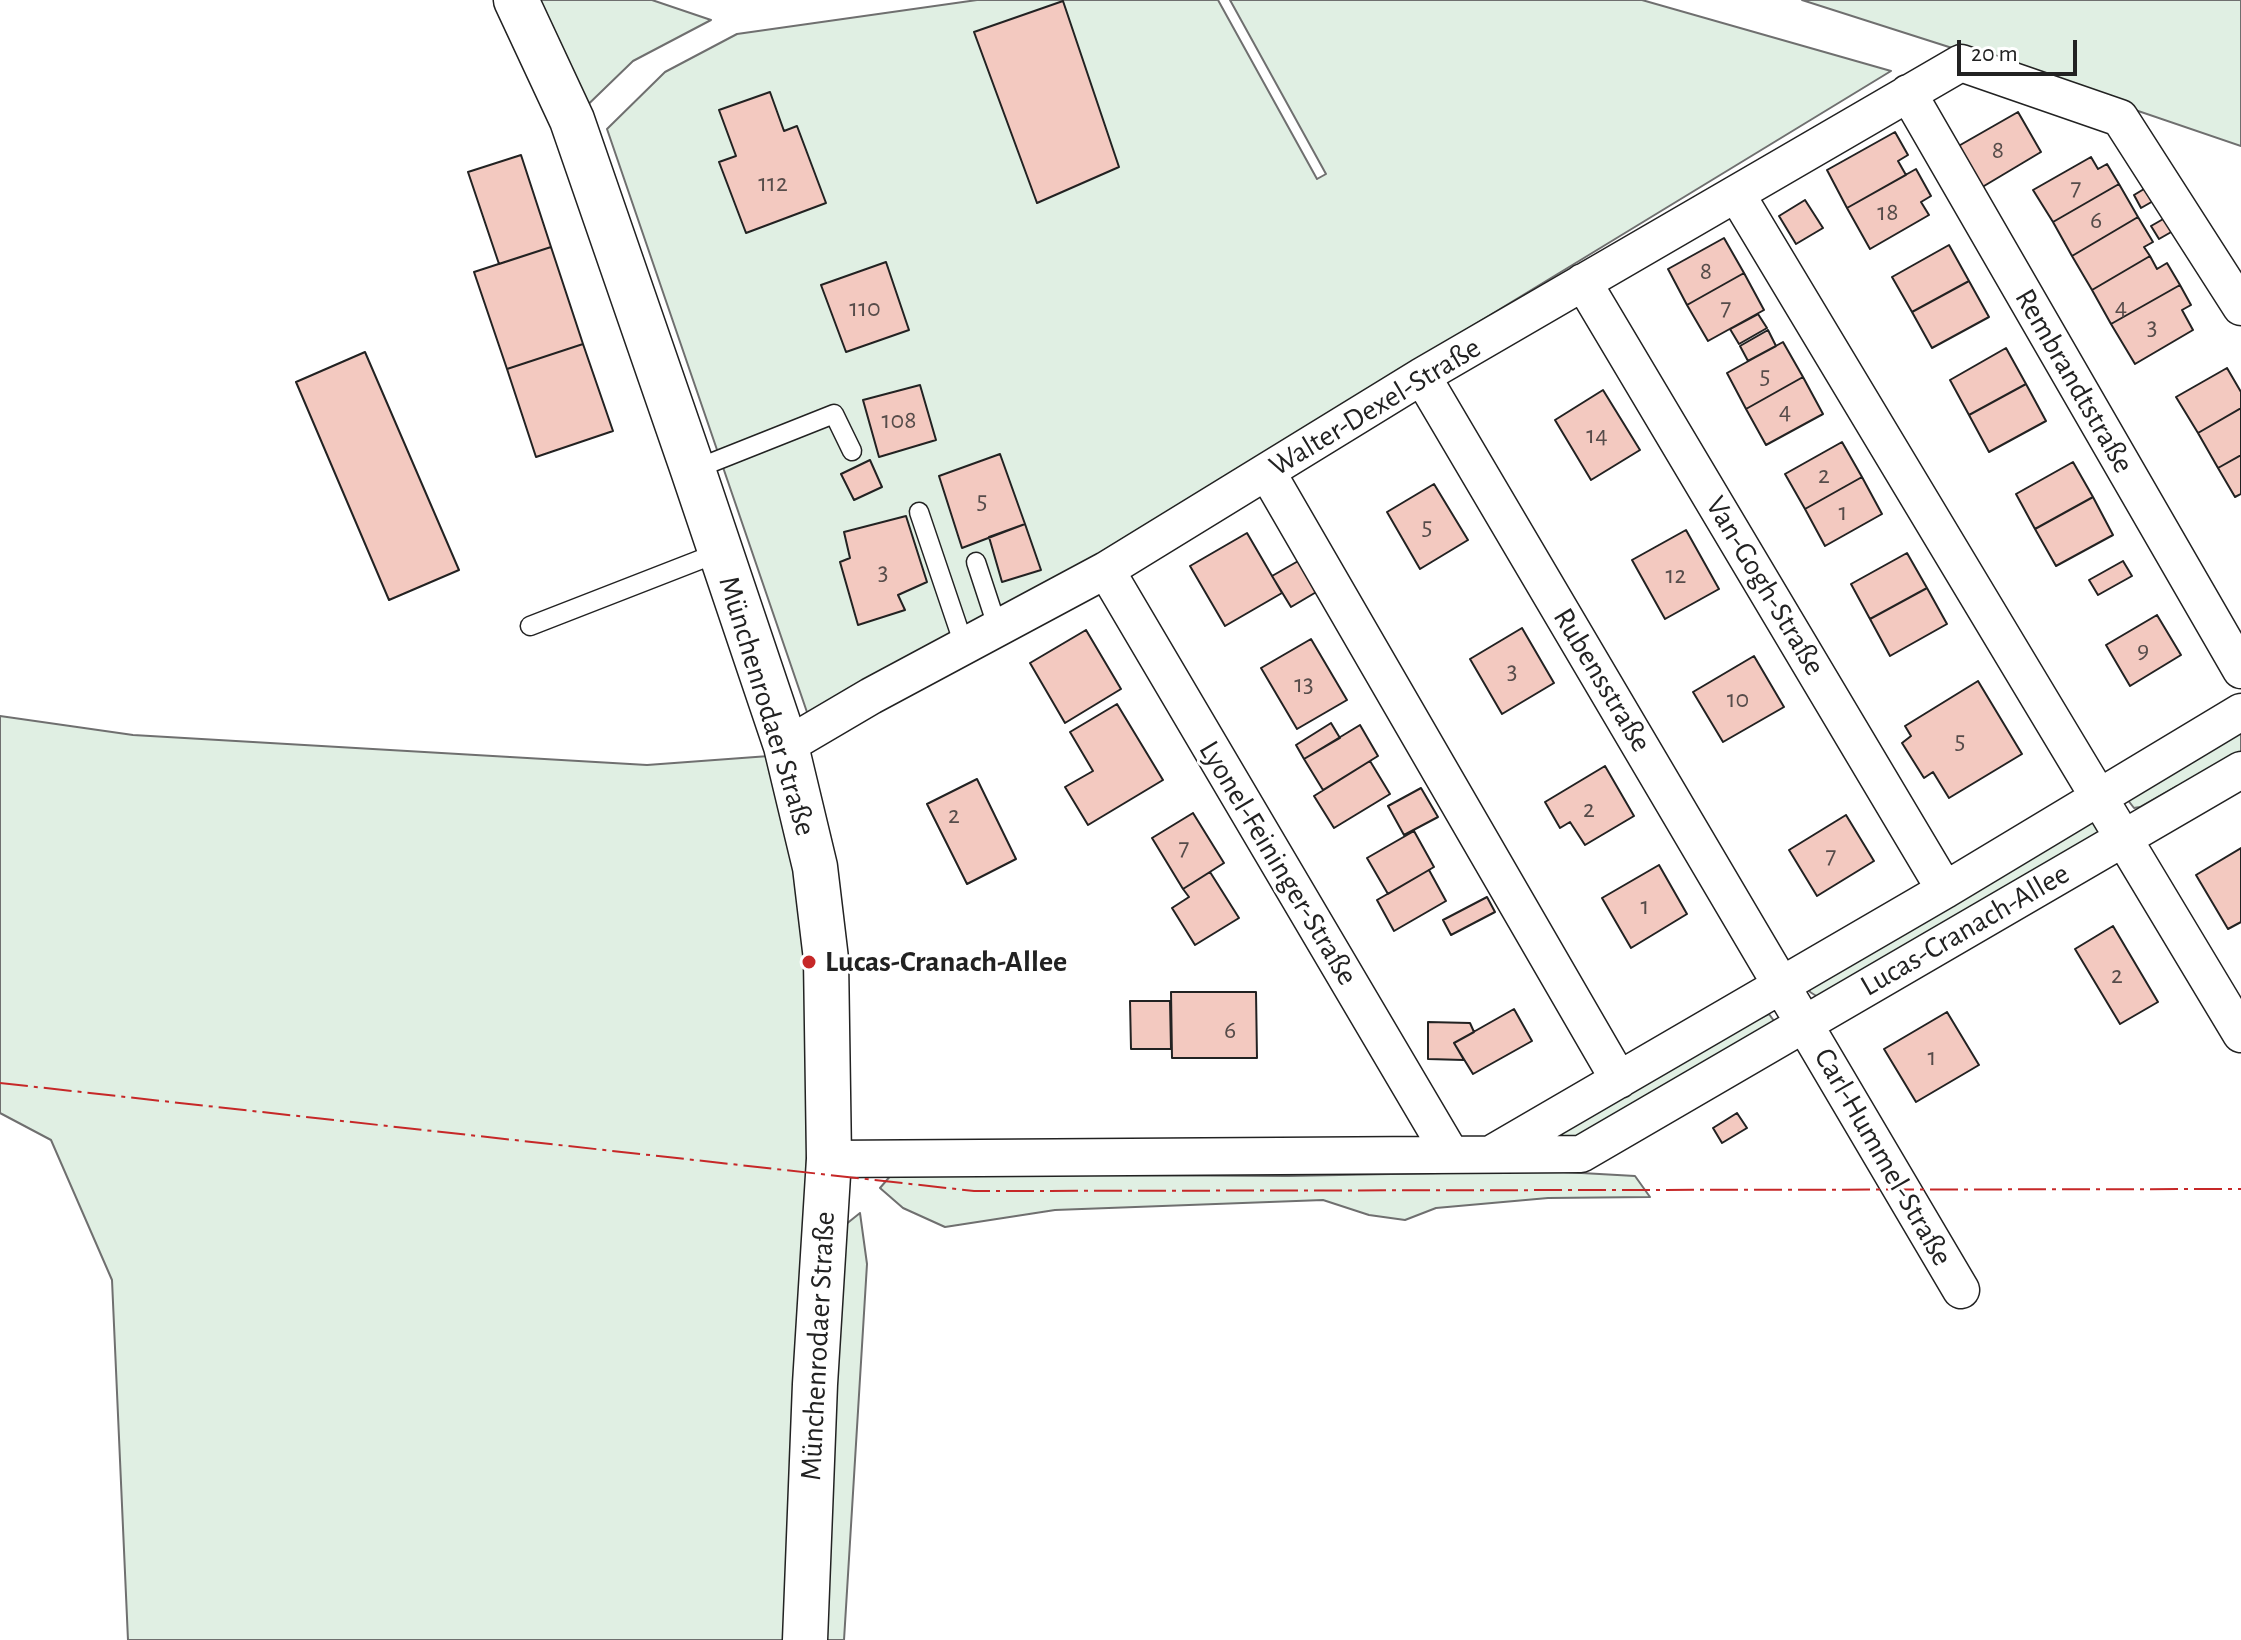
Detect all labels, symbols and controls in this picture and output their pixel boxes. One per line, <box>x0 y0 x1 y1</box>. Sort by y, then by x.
scale bar <box>1961 24 2081 74</box>
text: 20 m <box>1971 42 2018 66</box>
house number: 8 <box>1992 134 2004 166</box>
house number: 112 <box>758 167 788 199</box>
house number: 7 <box>2071 171 2081 203</box>
house number: 18 <box>1877 196 1899 228</box>
house number: 6 <box>2090 204 2102 236</box>
house number: 8 <box>1700 255 1712 287</box>
street label: Rembrandtstraße <box>2007 283 2141 479</box>
house number: 7 <box>1721 291 1731 323</box>
house number: 4 <box>2115 291 2127 323</box>
house number: 110 <box>849 292 881 324</box>
house number: 3 <box>2147 311 2157 343</box>
street label: Walter-Dexel-Straße <box>1263 330 1487 484</box>
house number: 5 <box>1760 359 1770 391</box>
house number: 4 <box>1779 395 1791 427</box>
house number: 108 <box>882 404 916 436</box>
house number: 14 <box>1586 419 1608 451</box>
house number: 2 <box>1818 459 1830 491</box>
house number: 5 <box>977 484 987 516</box>
street label: Van-Gogh-Straße <box>1697 490 1833 682</box>
house number: 1 <box>1839 496 1847 528</box>
house number: 5 <box>1422 510 1432 542</box>
house number: 3 <box>878 556 888 588</box>
house number: 12 <box>1666 559 1686 591</box>
street label: Münchenrodaer Straße <box>710 572 824 840</box>
street label: Rubensstraße <box>1545 601 1659 759</box>
house number: 9 <box>2137 634 2149 666</box>
house number: 3 <box>1507 655 1517 687</box>
house number: 13 <box>1294 668 1314 700</box>
house number: 10 <box>1727 683 1749 715</box>
house number: 5 <box>1955 724 1965 756</box>
street label: Lyonel-Feininger-Straße <box>1191 734 1365 992</box>
house number: 2 <box>1583 793 1595 825</box>
house number: 2 <box>948 799 960 831</box>
house number: 7 <box>1179 831 1189 863</box>
house number: 7 <box>1826 839 1836 871</box>
street label: Lucas-Cranach-Allee <box>1854 856 2076 1004</box>
house number: 1 <box>1641 890 1649 922</box>
place label: Lucas-Cranach-Allee <box>825 944 1067 980</box>
marker: Lucas-Cranach-Allee <box>800 953 818 971</box>
house number: 2 <box>2111 959 2123 991</box>
house number: 6 <box>1224 1014 1236 1046</box>
house number: 1 <box>1928 1041 1936 1073</box>
street label: Carl-Hummel-Straße <box>1806 1042 1960 1272</box>
street label: Münchenrodaer Straße <box>793 1211 843 1481</box>

